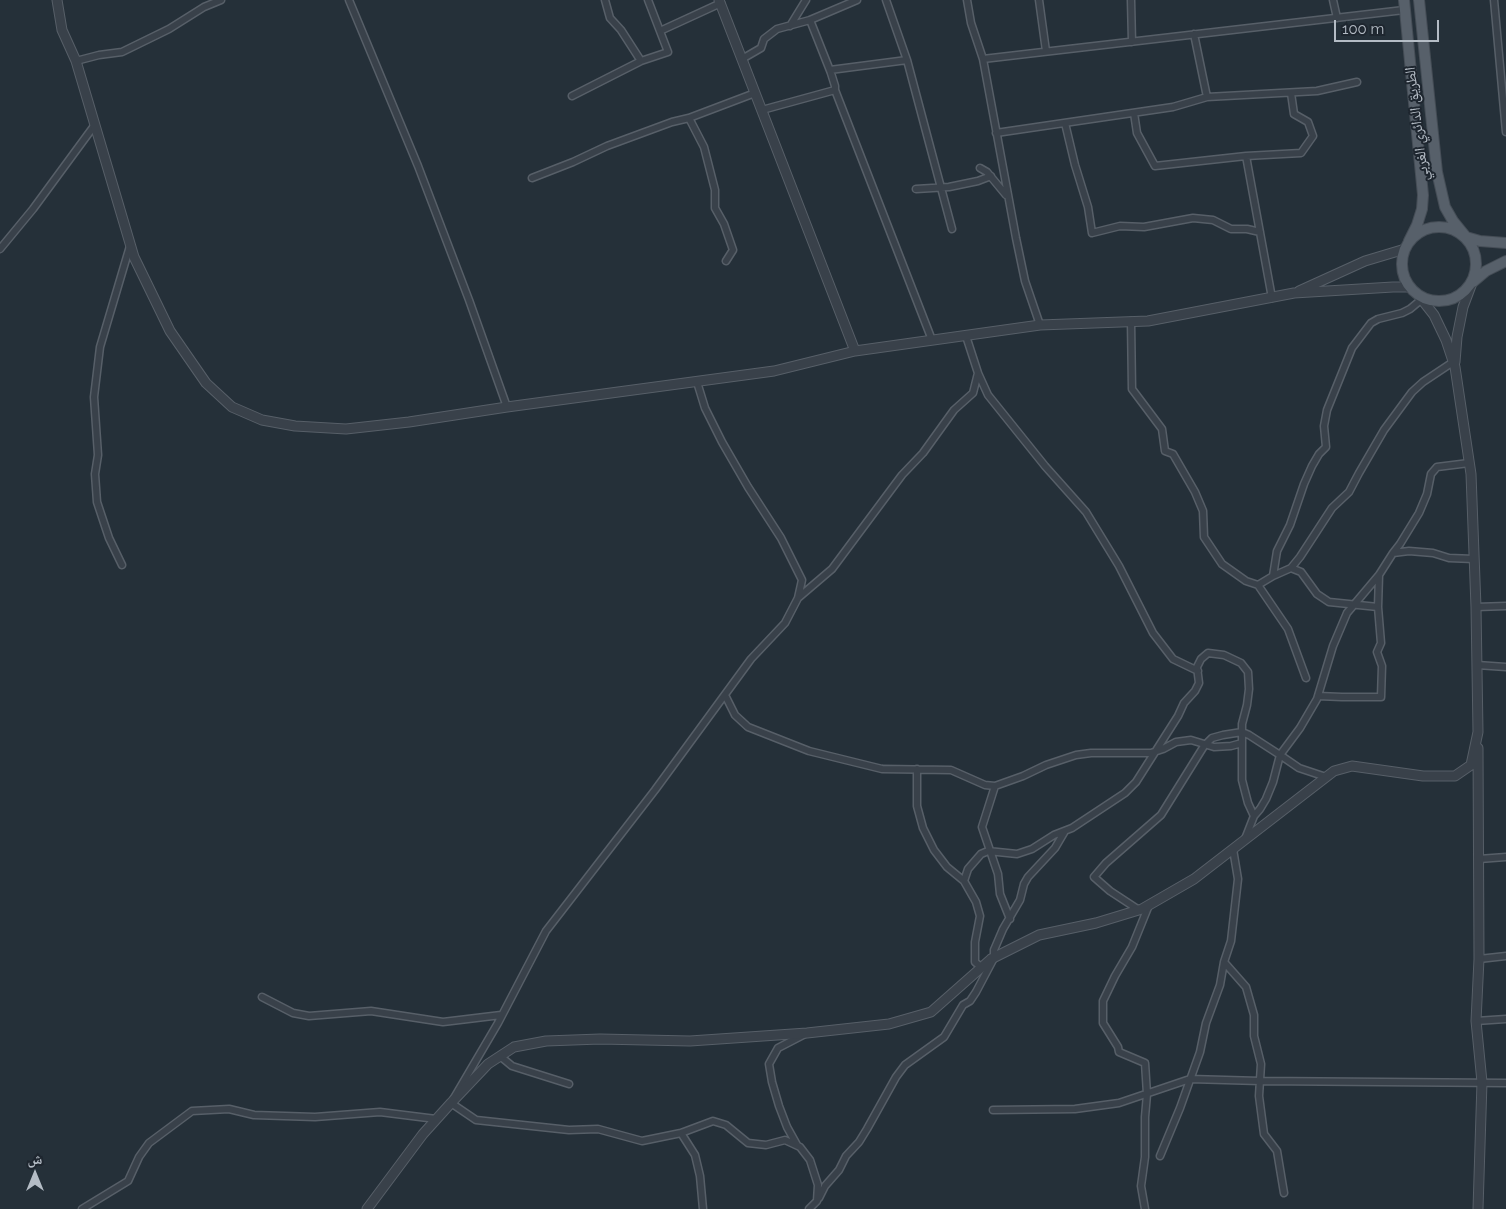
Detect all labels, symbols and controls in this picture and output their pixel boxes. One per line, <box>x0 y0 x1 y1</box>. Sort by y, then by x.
scale bar <box>1336 10 1441 42</box>
text: 100 m <box>1342 20 1384 38</box>
street label: الطريق الدائري الغربي <box>1401 66 1433 182</box>
north arrow <box>10 1149 60 1199</box>
text: ش <box>28 1151 42 1167</box>

